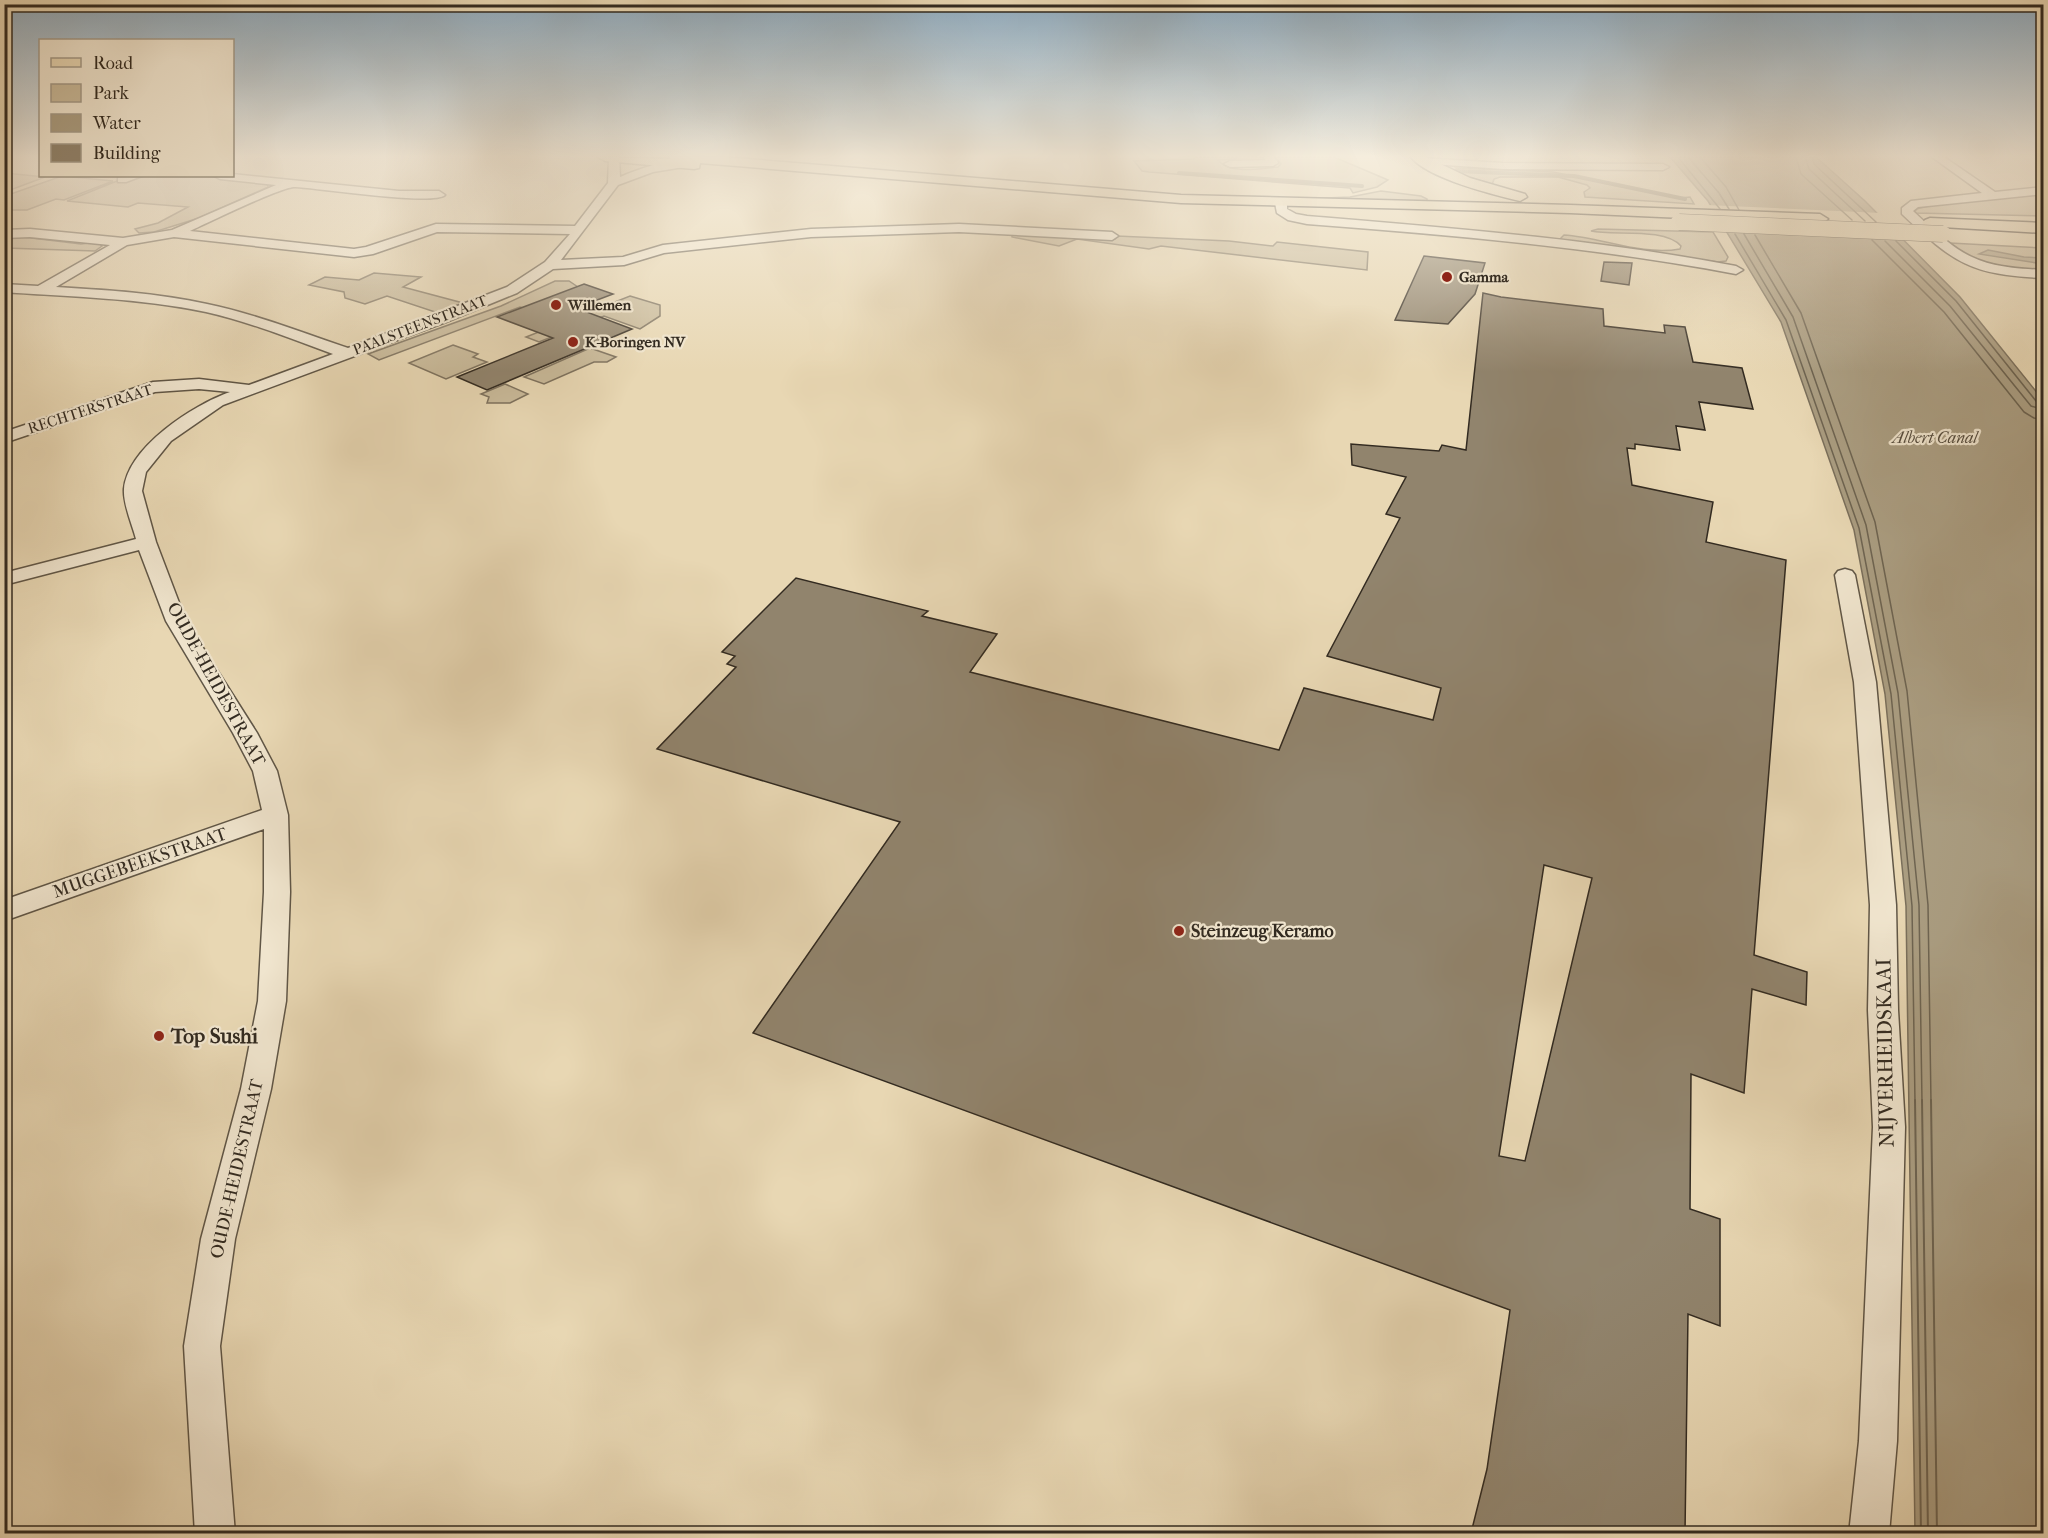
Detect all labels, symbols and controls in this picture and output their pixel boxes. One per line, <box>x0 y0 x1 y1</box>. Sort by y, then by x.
legend <box>39 39 234 177</box>
text: Road <box>93 53 133 74</box>
text: Park <box>93 83 130 104</box>
text: Water <box>92 113 141 134</box>
text: Building <box>93 143 161 164</box>
place label: Gamma <box>1459 268 1510 286</box>
marker: Gamma <box>1440 270 1454 284</box>
street label: PAALSTEENSTRAAT <box>350 291 491 359</box>
place label: Willemen <box>567 296 631 314</box>
marker: Willemen <box>549 298 563 312</box>
place label: K-Boringen NV <box>585 333 686 351</box>
marker: K-Boringen NV <box>566 335 580 349</box>
street label: RECHTERSTRAAT <box>25 380 155 438</box>
water label: Albert Canal <box>1891 428 1979 447</box>
street label: OUDE-HEIDESTRAAT <box>162 599 270 770</box>
street label: MUGGEBEEKSTRAAT <box>50 823 231 903</box>
place label: Steinzeug Keramo <box>1191 921 1334 942</box>
marker: Steinzeug Keramo <box>1172 924 1186 938</box>
street label: NIJVERHEIDSKAAI <box>1871 958 1899 1148</box>
place label: Top Sushi <box>170 1024 259 1048</box>
marker: Top Sushi <box>152 1029 166 1043</box>
street label: OUDE-HEIDESTRAAT <box>206 1076 268 1261</box>

